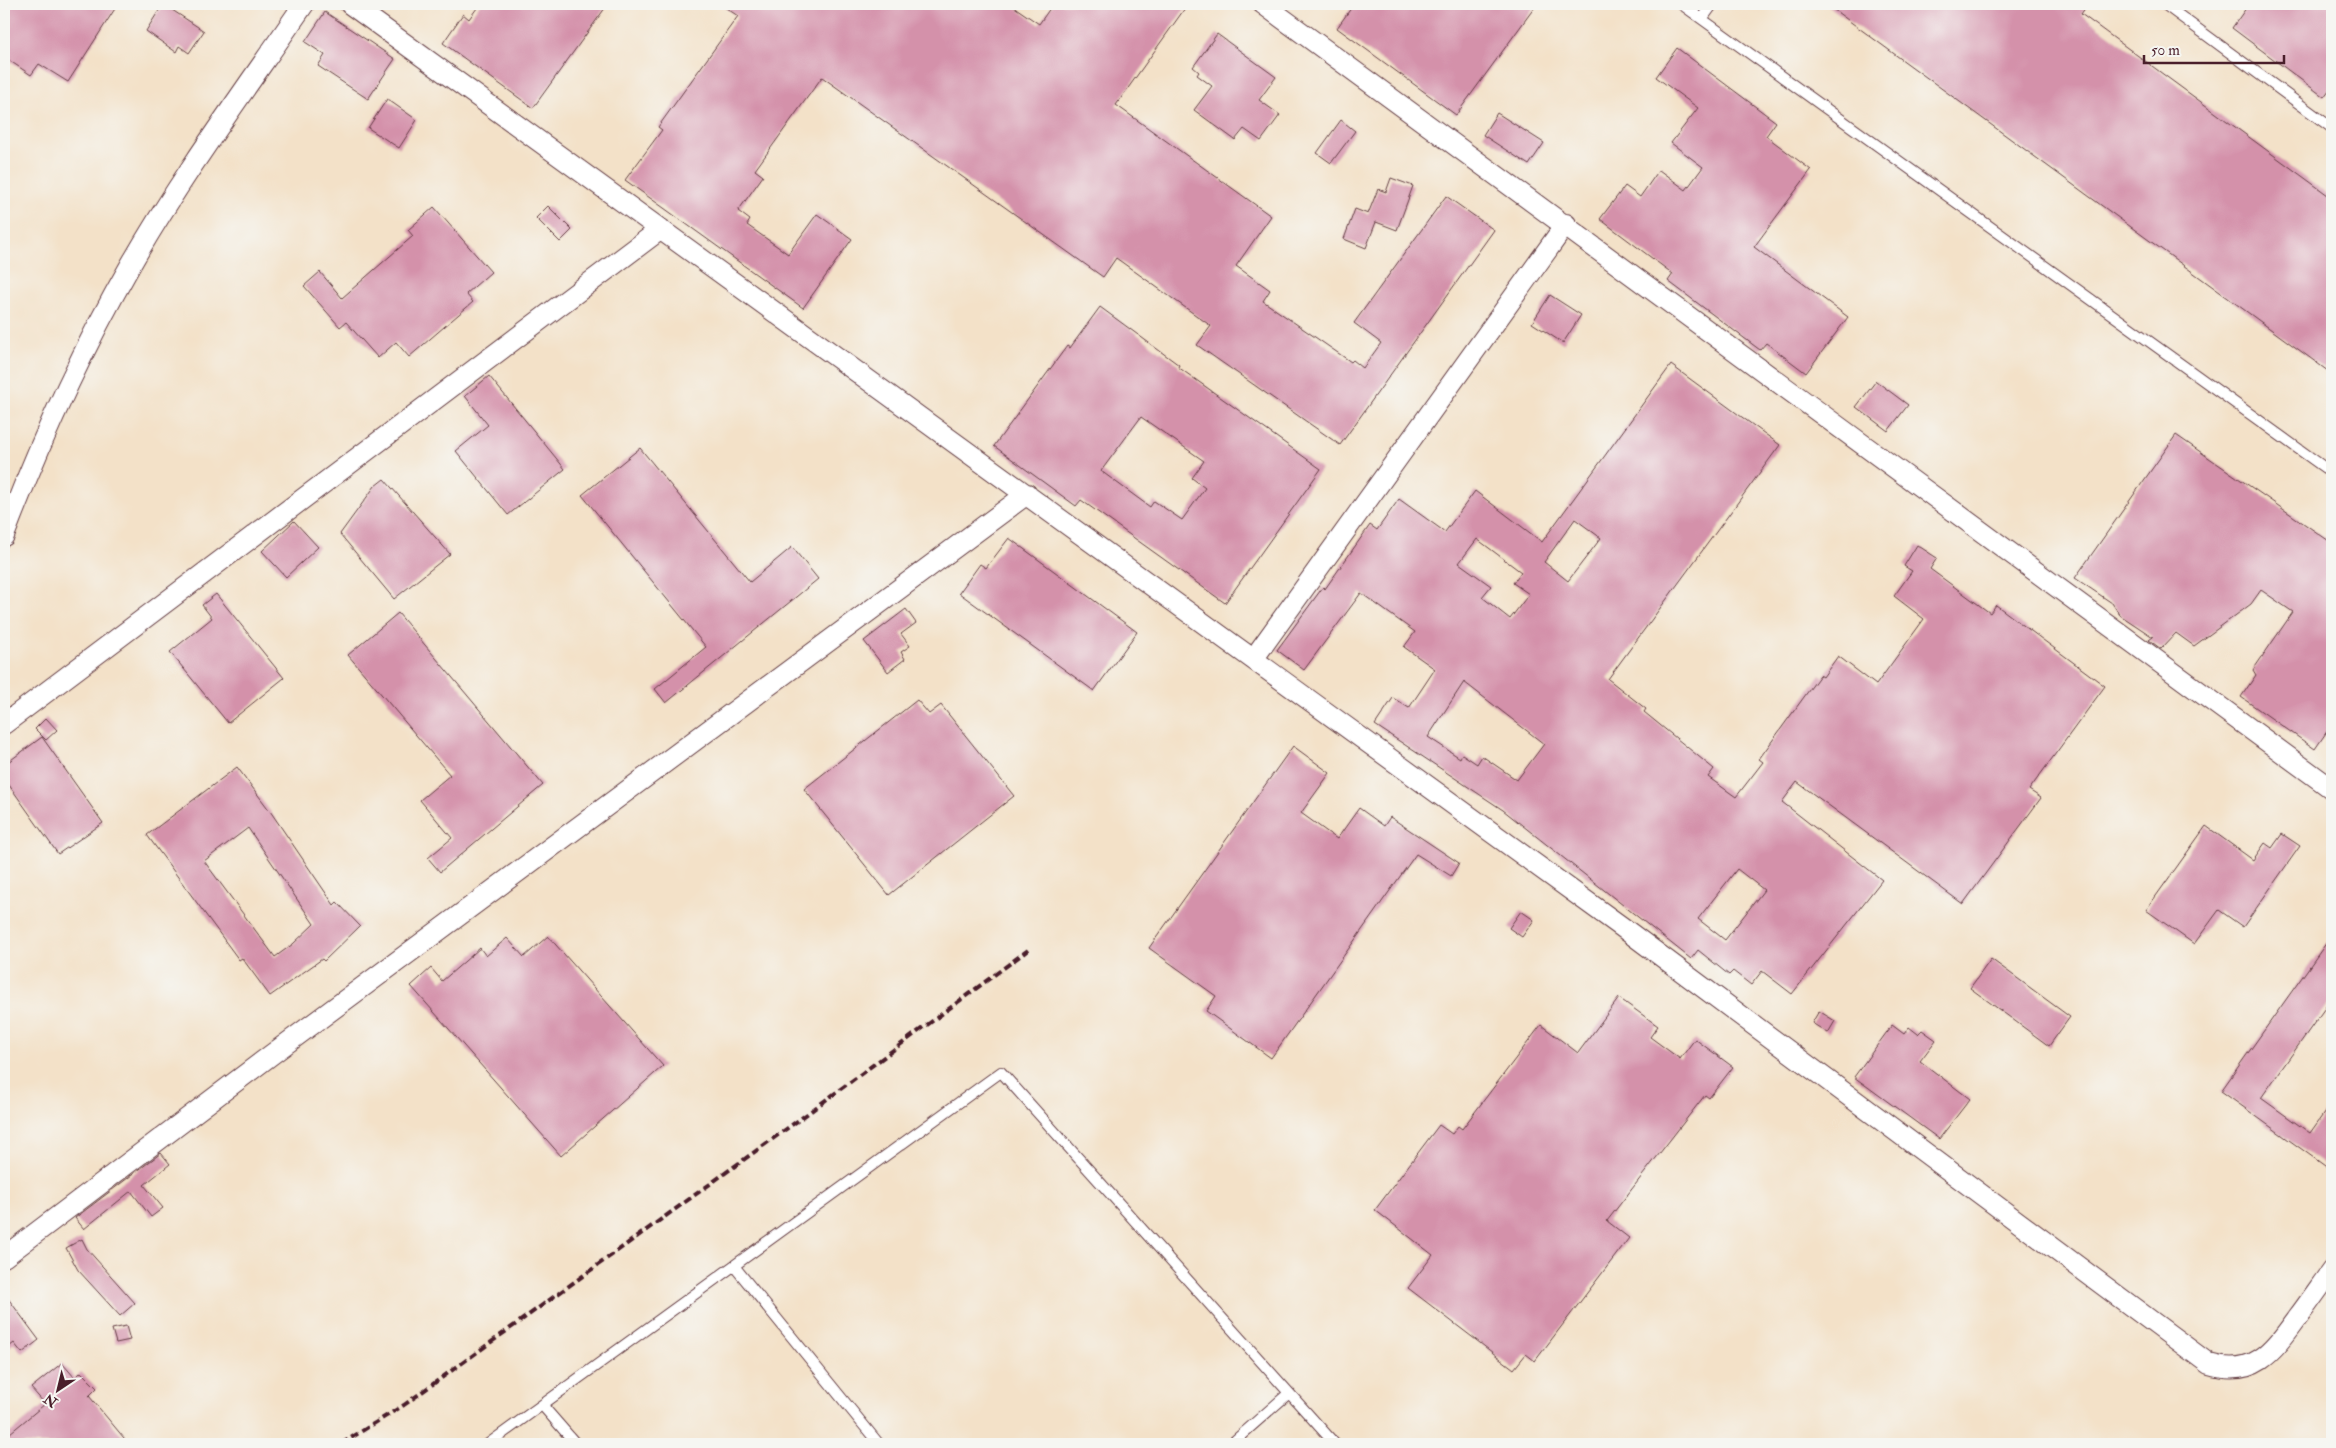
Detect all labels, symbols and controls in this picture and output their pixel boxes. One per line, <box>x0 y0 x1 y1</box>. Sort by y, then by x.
scale bar <box>2144 32 2284 64</box>
text: 50 m <box>2151 41 2180 60</box>
north arrow <box>32 1366 82 1416</box>
text: N <box>40 1389 62 1411</box>

